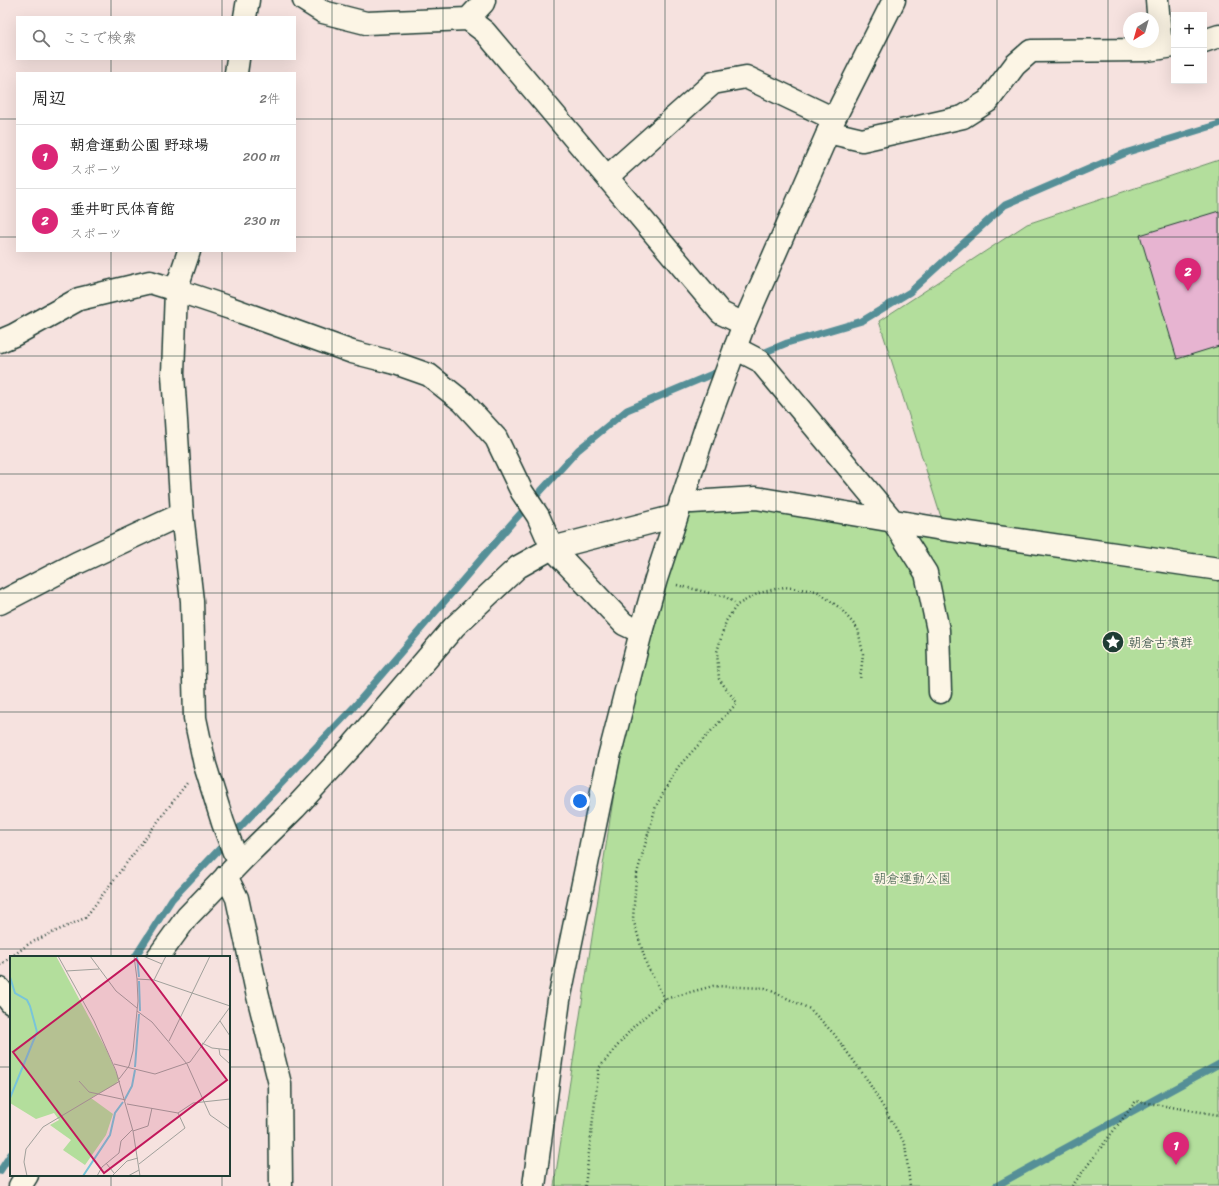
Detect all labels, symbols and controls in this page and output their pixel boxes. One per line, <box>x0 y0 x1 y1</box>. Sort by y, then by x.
north arrow <box>1123 12 1159 48</box>
map controls <box>1171 12 1207 84</box>
button: + <box>1171 12 1207 48</box>
search box <box>16 16 296 60</box>
text: ここで検索 <box>62 25 137 51</box>
icon: search <box>30 27 52 49</box>
button: − <box>1171 48 1207 84</box>
text: 周辺 <box>32 83 66 113</box>
text: 2件 <box>259 87 280 110</box>
text: 朝倉運動公園 野球場 <box>70 132 209 158</box>
text: 1 <box>42 145 48 168</box>
text: 200 m <box>243 145 280 168</box>
text: スポーツ <box>70 158 122 181</box>
text: 垂井町民体育館 <box>70 196 175 222</box>
text: 2 <box>41 209 49 232</box>
text: 230 m <box>244 209 280 232</box>
text: スポーツ <box>70 222 122 245</box>
pin: 2 <box>1175 258 1201 291</box>
place icon: 朝倉古墳群 <box>1100 629 1126 655</box>
place label: 朝倉古墳群 <box>1128 631 1193 654</box>
your location <box>570 791 590 811</box>
park label: 朝倉運動公園 <box>873 867 951 890</box>
inset map <box>10 956 230 1176</box>
pin: 1 <box>1163 1132 1189 1165</box>

